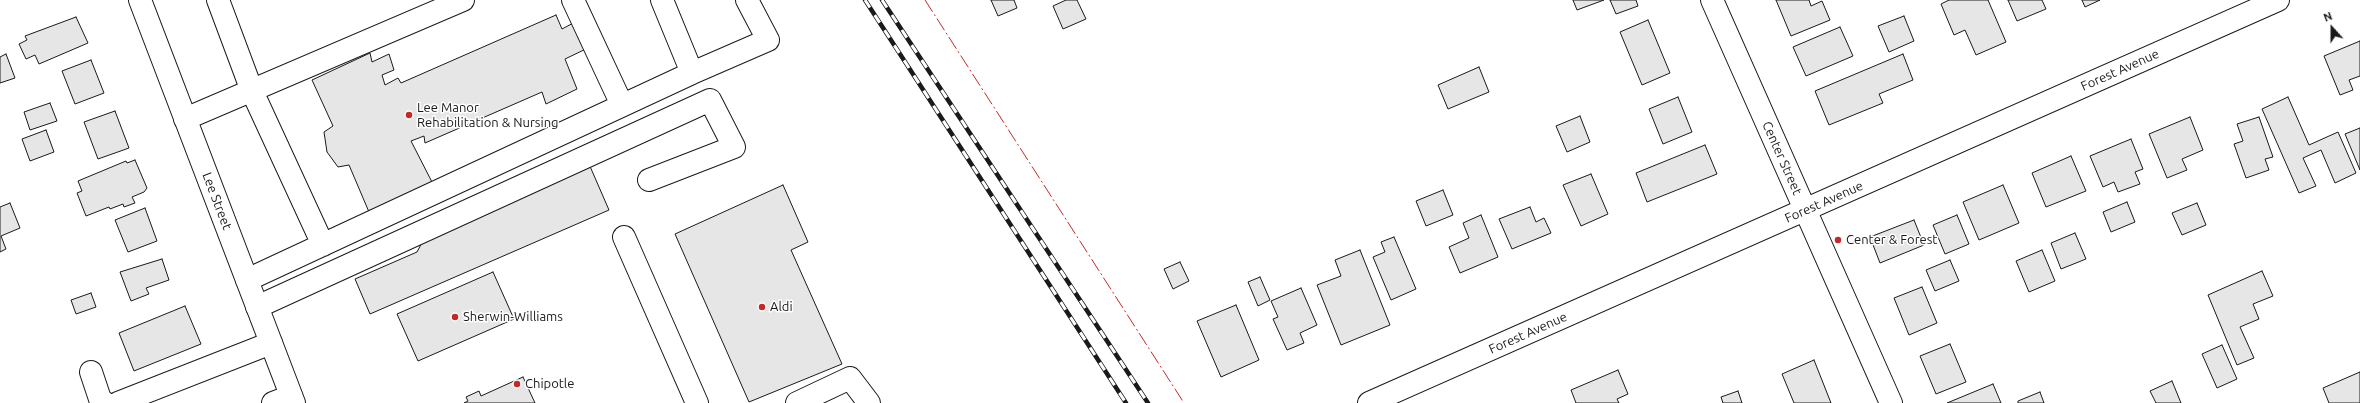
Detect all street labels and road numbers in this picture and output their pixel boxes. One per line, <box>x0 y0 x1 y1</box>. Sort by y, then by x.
street label: Forest Avenue <box>2078 46 2162 94</box>
street label: Center Street <box>1759 119 1805 197</box>
street label: Lee Street <box>199 170 235 232</box>
street label: Forest Avenue <box>1782 178 1866 226</box>
street label: Forest Avenue <box>1486 309 1570 357</box>

